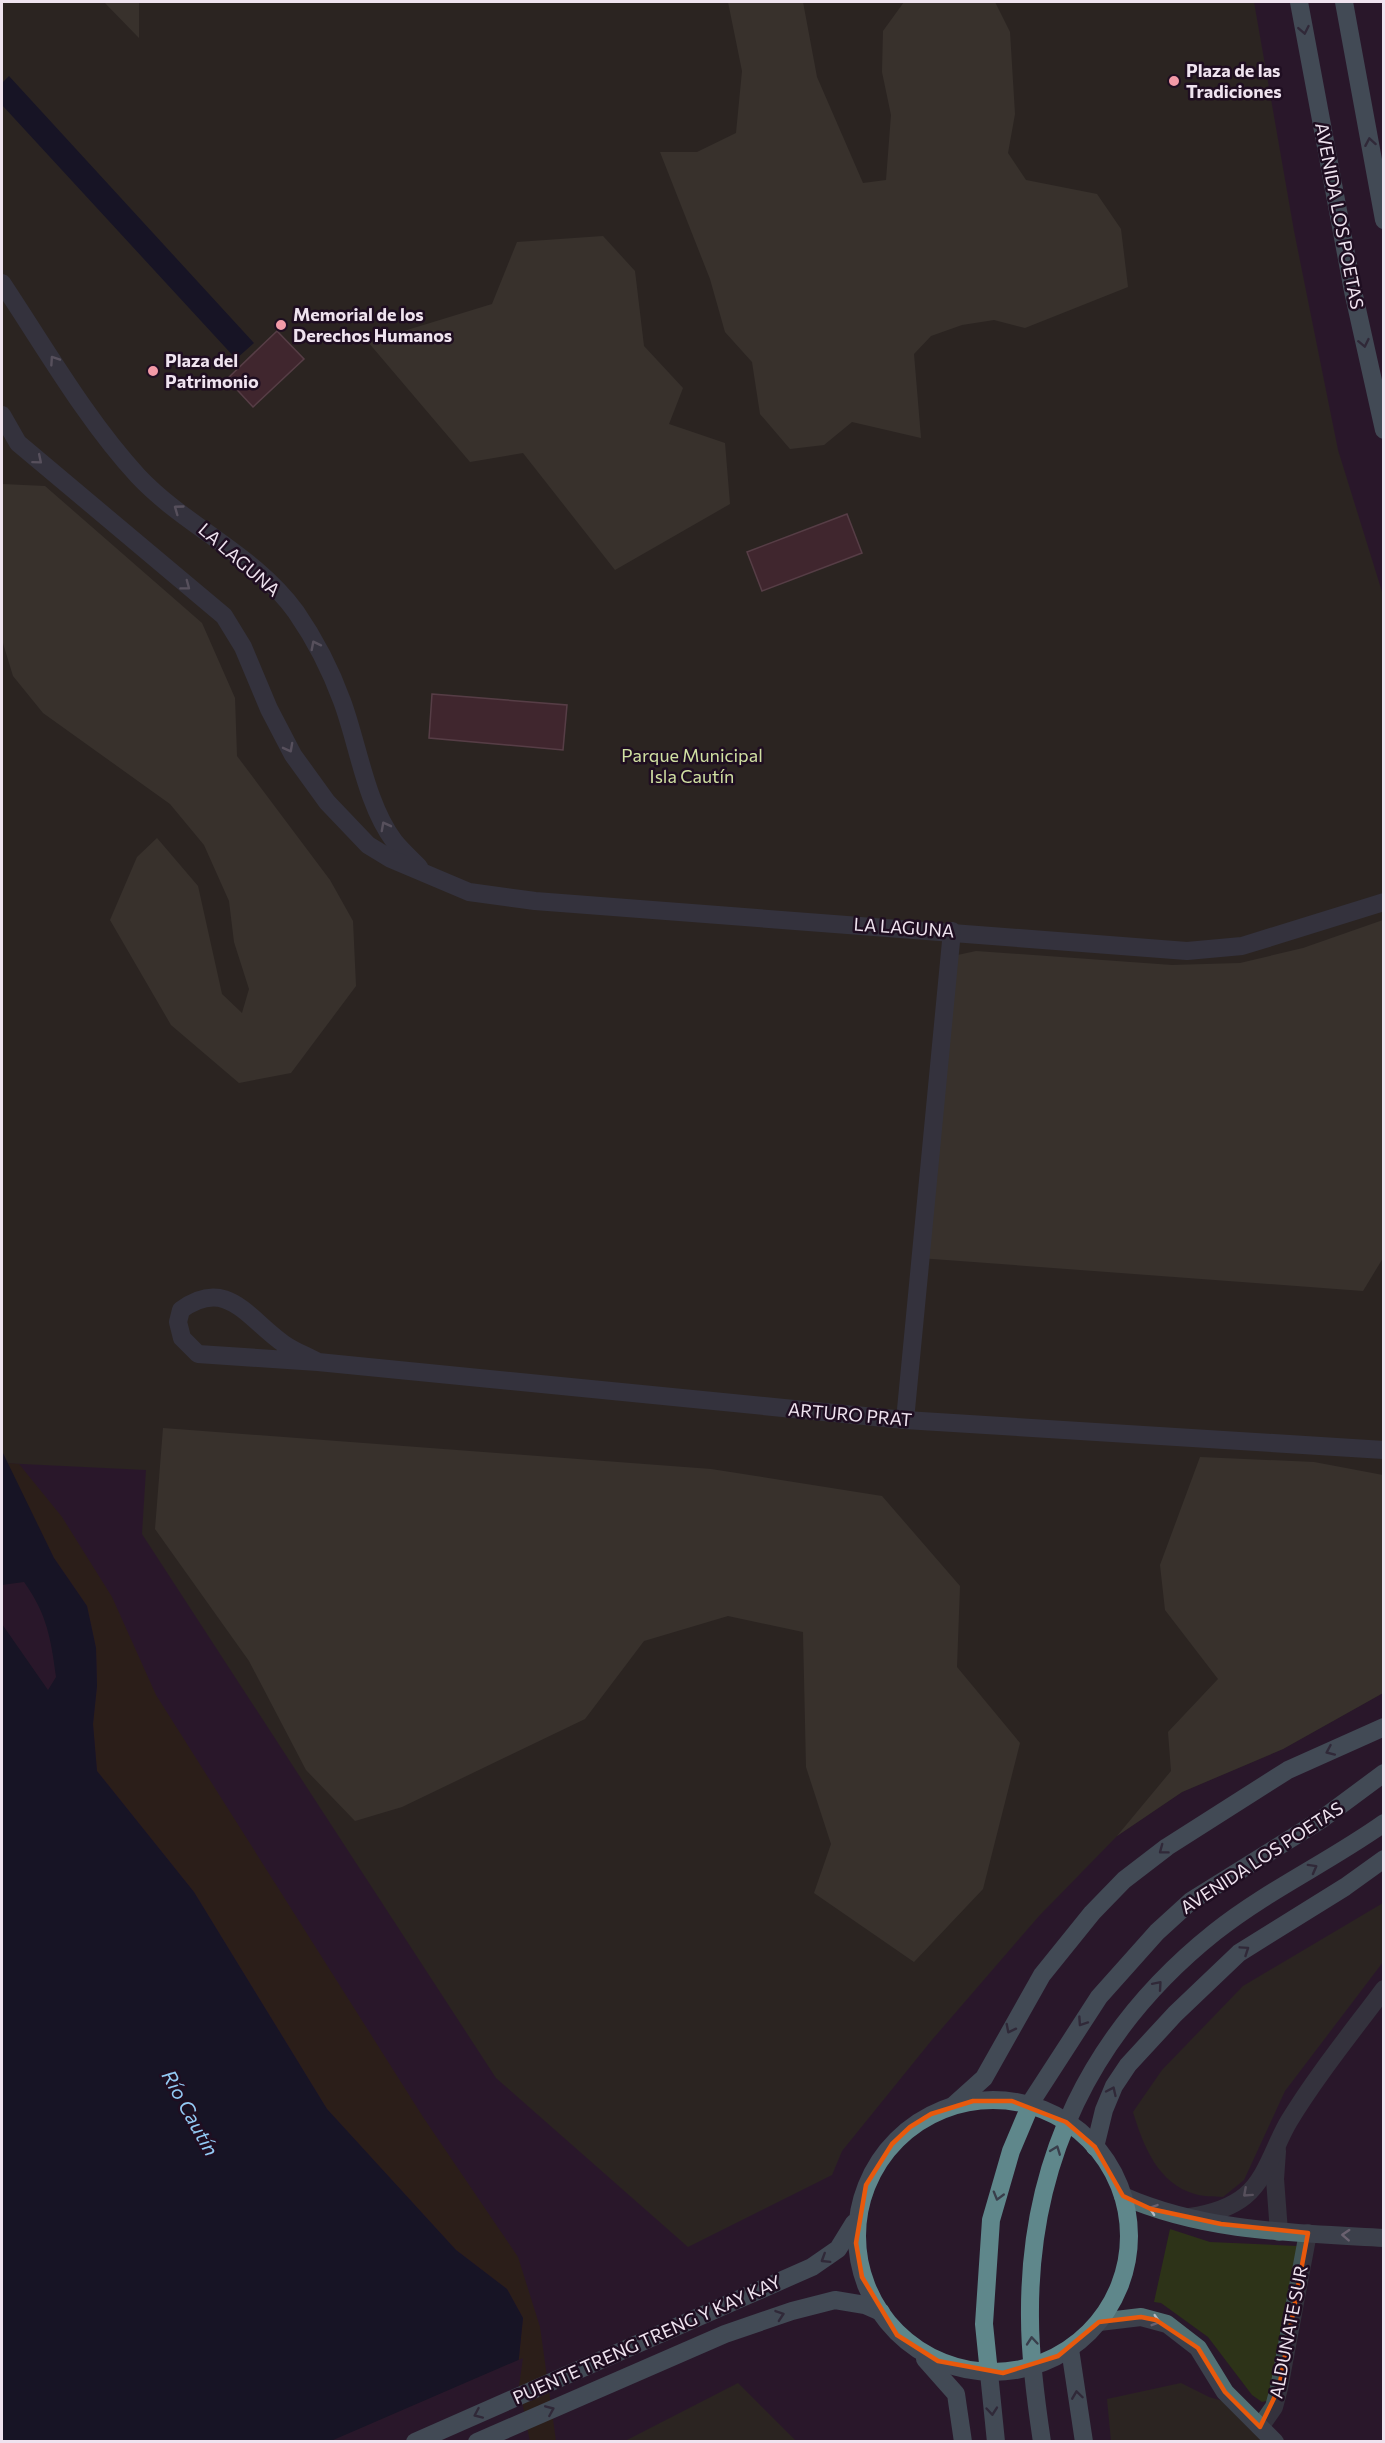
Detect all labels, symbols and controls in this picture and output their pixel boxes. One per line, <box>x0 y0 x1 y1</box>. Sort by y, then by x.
one-way arrow <box>1297 25 1310 35</box>
place label: Plaza de las Tradiciones <box>1186 59 1282 102</box>
marker: Plaza de las Tradiciones <box>1167 74 1181 88</box>
street label: AVENIDA LOS POETAS <box>1311 121 1369 311</box>
one-way arrow <box>1364 137 1377 147</box>
place label: Memorial de los Derechos Humanos <box>293 303 452 346</box>
marker: Memorial de los Derechos Humanos <box>274 318 288 332</box>
one-way arrow <box>1357 338 1370 348</box>
place label: Plaza del Patrimonio <box>165 349 259 392</box>
one-way arrow <box>50 356 61 367</box>
marker: Plaza del Patrimonio <box>146 364 160 378</box>
one-way arrow <box>31 453 42 464</box>
one-way arrow <box>173 505 184 516</box>
street label: LA LAGUNA <box>194 518 285 601</box>
one-way arrow <box>180 579 191 590</box>
one-way arrow <box>311 640 322 651</box>
one-way arrow <box>282 741 293 752</box>
park label: Parque Municipal Isla Cautín <box>621 744 763 787</box>
one-way arrow <box>381 821 393 832</box>
street label: LA LAGUNA <box>853 913 955 941</box>
street label: ARTURO PRAT <box>787 1398 913 1430</box>
one-way arrow <box>1326 1744 1337 1756</box>
street label: AVENIDA LOS POETAS <box>1176 1796 1347 1918</box>
one-way arrow <box>1158 1843 1169 1854</box>
one-way arrow <box>1306 1864 1317 1875</box>
one-way arrow <box>1238 1946 1249 1957</box>
one-way arrow <box>1151 1981 1162 1992</box>
one-way arrow <box>1078 2015 1089 2026</box>
one-way arrow <box>1006 2023 1018 2034</box>
water label: Río Cautín <box>157 2065 224 2160</box>
one-way arrow <box>1105 2087 1117 2098</box>
one-way arrow <box>1049 2145 1061 2156</box>
one-way arrow <box>1243 2186 1254 2197</box>
one-way arrow <box>993 2190 1005 2201</box>
one-way arrow <box>1148 2203 1159 2216</box>
one-way arrow <box>1341 2229 1350 2242</box>
one-way arrow <box>821 2251 831 2263</box>
street label: ALDUNATE SUR <box>1264 2263 1312 2400</box>
street label: PUENTE TRENG TRENG Y KAY KAY <box>509 2270 784 2408</box>
one-way arrow <box>774 2310 785 2323</box>
one-way arrow <box>1150 2314 1161 2326</box>
one-way arrow <box>1026 2337 1039 2346</box>
one-way arrow <box>1071 2390 1083 2400</box>
one-way arrow <box>544 2405 555 2417</box>
one-way arrow <box>985 2406 998 2415</box>
one-way arrow <box>473 2407 484 2419</box>

